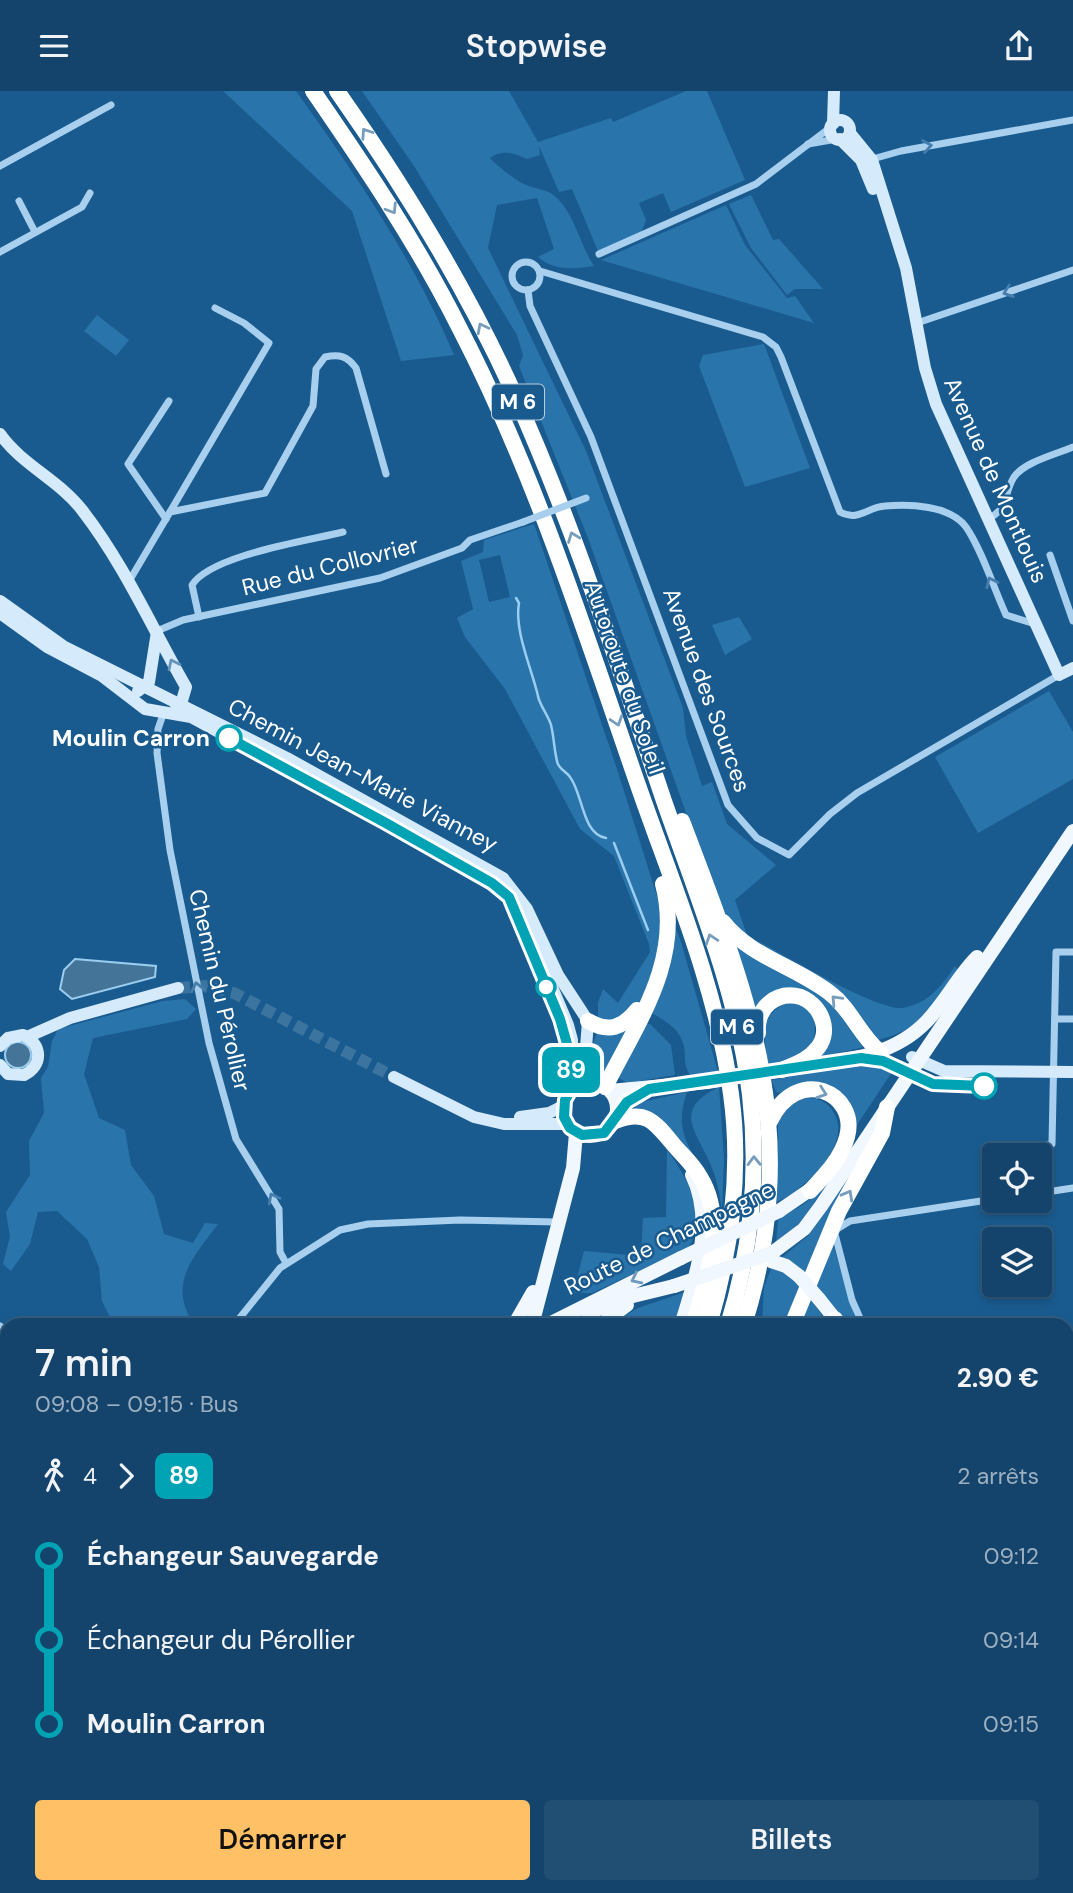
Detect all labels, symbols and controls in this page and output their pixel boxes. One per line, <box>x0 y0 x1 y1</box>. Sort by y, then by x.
text: Stopwise <box>466 25 607 67</box>
icon: menu <box>35 27 73 65</box>
icon: share <box>1000 27 1038 65</box>
one-way arrow <box>361 128 374 141</box>
one-way arrow <box>921 139 933 154</box>
one-way arrow <box>383 201 396 214</box>
one-way arrow <box>1003 284 1015 298</box>
one-way arrow <box>476 323 490 336</box>
street label: Avenue de Montlouis <box>937 372 1055 588</box>
road number: M 6 <box>492 385 544 419</box>
street label: Rue du Collovrier <box>239 530 421 602</box>
one-way arrow <box>568 531 582 543</box>
street label: Autoroute du Soleil <box>578 576 672 778</box>
one-way arrow <box>985 577 999 589</box>
street label: Avenue des Sources <box>656 584 758 796</box>
one-way arrow <box>168 659 182 671</box>
street label: Chemin Jean-Marie Vianney <box>223 691 503 859</box>
one-way arrow <box>608 715 623 727</box>
place label: Moulin Carron <box>52 723 210 753</box>
marker: Moulin Carron <box>216 725 242 751</box>
street label: Chemin du Pérollier <box>182 886 258 1094</box>
one-way arrow <box>705 933 719 946</box>
unlabelled marker <box>536 977 556 997</box>
one-way arrow <box>190 981 205 993</box>
one-way arrow <box>832 995 845 1008</box>
road number: M 6 <box>711 1009 763 1045</box>
line badge: 89 <box>540 1047 602 1093</box>
text: 89 <box>556 1054 586 1085</box>
unlabelled marker <box>971 1073 997 1099</box>
one-way arrow <box>815 1085 827 1099</box>
map controls <box>982 1143 1052 1297</box>
button: locate <box>982 1143 1052 1213</box>
one-way arrow <box>746 1155 762 1166</box>
street label: Route de Champagne <box>559 1174 779 1302</box>
one-way arrow <box>840 1189 853 1202</box>
one-way arrow <box>268 1193 281 1205</box>
button: layers <box>982 1227 1052 1297</box>
one-way arrow <box>631 1271 643 1285</box>
text: 7 min <box>35 1338 133 1388</box>
text: 2.90 € <box>957 1361 1039 1395</box>
text: 09:08 – 09:15 · Bus <box>35 1389 239 1419</box>
icon: walk <box>35 1457 73 1495</box>
icon: forward <box>107 1457 145 1495</box>
text: 89 <box>169 1460 199 1491</box>
text: 4 <box>83 1461 97 1491</box>
text: 2 arrêts <box>957 1461 1039 1491</box>
text: Échangeur Sauvegarde <box>87 1539 379 1573</box>
text: 09:12 <box>984 1541 1039 1571</box>
text: Échangeur du Pérollier <box>87 1623 355 1657</box>
text: 09:14 <box>983 1625 1039 1655</box>
text: Moulin Carron <box>87 1707 266 1741</box>
text: 09:15 <box>983 1709 1039 1739</box>
button: Démarrer <box>35 1800 530 1880</box>
button: Billets <box>544 1800 1039 1880</box>

